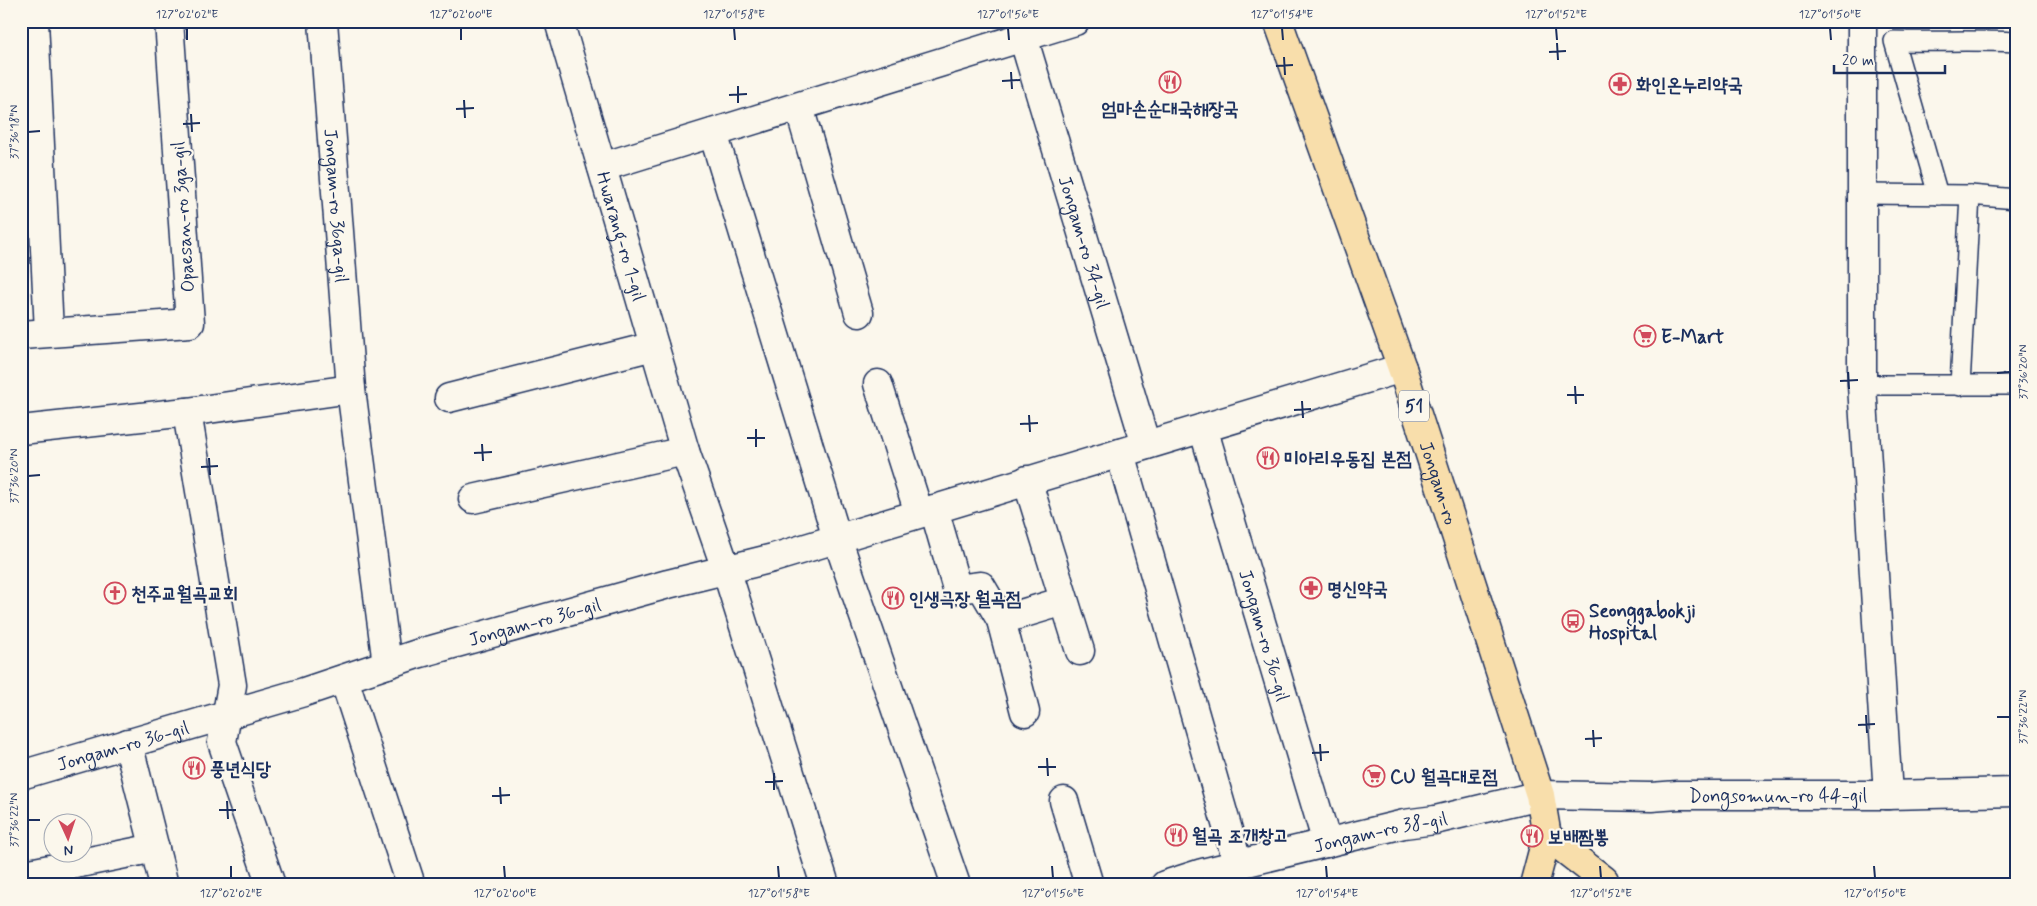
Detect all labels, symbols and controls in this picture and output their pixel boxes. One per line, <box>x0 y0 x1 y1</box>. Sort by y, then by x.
text: 127°02'02"E <box>156 7 218 23</box>
text: 127°02'00"E <box>430 7 493 23</box>
text: 127°01'58"E <box>703 7 765 23</box>
text: 127°01'56"E <box>977 7 1039 23</box>
text: 127°01'54"E <box>1251 7 1313 23</box>
text: 127°01'52"E <box>1525 7 1587 23</box>
text: 127°01'50"E <box>1799 7 1861 23</box>
scale bar <box>1834 42 1946 74</box>
text: 20 m <box>1842 51 1874 71</box>
restaurant icon: 엄마손순대국해장국 <box>1158 70 1182 94</box>
pharmacy icon: 화인온누리약국 <box>1608 72 1632 96</box>
place label: 화인온누리약국 <box>1636 73 1743 98</box>
place label: 엄마손순대국해장국 <box>1101 97 1239 122</box>
text: 37°36'18"N <box>7 105 23 159</box>
street label: Jongam-ro 36ga-gil <box>317 128 354 284</box>
street label: Opaesan-ro 3ga-gil <box>166 140 202 293</box>
street label: Hwarang-ro 1-gil <box>590 169 651 304</box>
street label: Jongam-ro 34-gil <box>1052 173 1115 312</box>
supermarket icon: E-Mart <box>1633 324 1657 348</box>
place label: E-Mart <box>1661 325 1724 350</box>
text: 37°36'20"N <box>2016 344 2032 400</box>
road number: 51 <box>1399 391 1429 422</box>
street label: Jongam-ro <box>1412 438 1463 528</box>
restaurant icon: 미아리우동집 본점 <box>1256 446 1280 470</box>
place label: 미아리우동집 본점 <box>1284 447 1412 472</box>
text: 37°36'20"N <box>7 448 23 504</box>
street label: Jongam-ro 36-gil <box>1232 567 1295 705</box>
pharmacy icon: 명신약국 <box>1299 576 1323 600</box>
place label: 명신약국 <box>1327 577 1388 602</box>
church icon: 천주교월곡교회 <box>103 581 127 605</box>
place label: 천주교월곡교회 <box>131 582 238 607</box>
restaurant icon: 인생극장 월곡점 <box>881 586 905 610</box>
place label: 인생극장 월곡점 <box>909 587 1022 612</box>
street label: Jongam-ro 36-gil <box>466 592 604 653</box>
place label: Seonggabokji Hospital <box>1589 599 1696 646</box>
bus stop icon: Seonggabokji Hospital <box>1561 609 1585 633</box>
text: 37°36'22"N <box>2016 690 2032 744</box>
street label: Jongam-ro 36-gil <box>54 715 192 778</box>
restaurant icon: 풍년식당 <box>182 756 206 780</box>
place label: 풍년식당 <box>210 757 272 782</box>
supermarket icon: CU 월곡대로점 <box>1362 764 1386 788</box>
place label: CU 월곡대로점 <box>1390 765 1498 790</box>
street label: Dongsomun-ro 44-gil <box>1689 784 1867 811</box>
text: 37°36'22"N <box>7 793 23 847</box>
street label: Jongam-ro 38-gil <box>1311 806 1450 859</box>
north arrow <box>42 814 92 864</box>
restaurant icon: 월곡 조개창고 <box>1164 823 1188 847</box>
place label: 월곡 조개창고 <box>1192 824 1289 849</box>
restaurant icon: 보배짬뽕 <box>1520 824 1544 848</box>
place label: 보배짬뽕 <box>1548 825 1609 850</box>
text: N <box>63 841 74 859</box>
text: 127°02'02"E <box>200 886 262 902</box>
text: 127°02'00"E <box>474 886 537 902</box>
text: 127°01'58"E <box>748 886 810 902</box>
text: 127°01'56"E <box>1022 886 1084 902</box>
text: 127°01'54"E <box>1296 886 1358 902</box>
text: 127°01'52"E <box>1570 886 1632 902</box>
text: 127°01'50"E <box>1844 886 1906 902</box>

